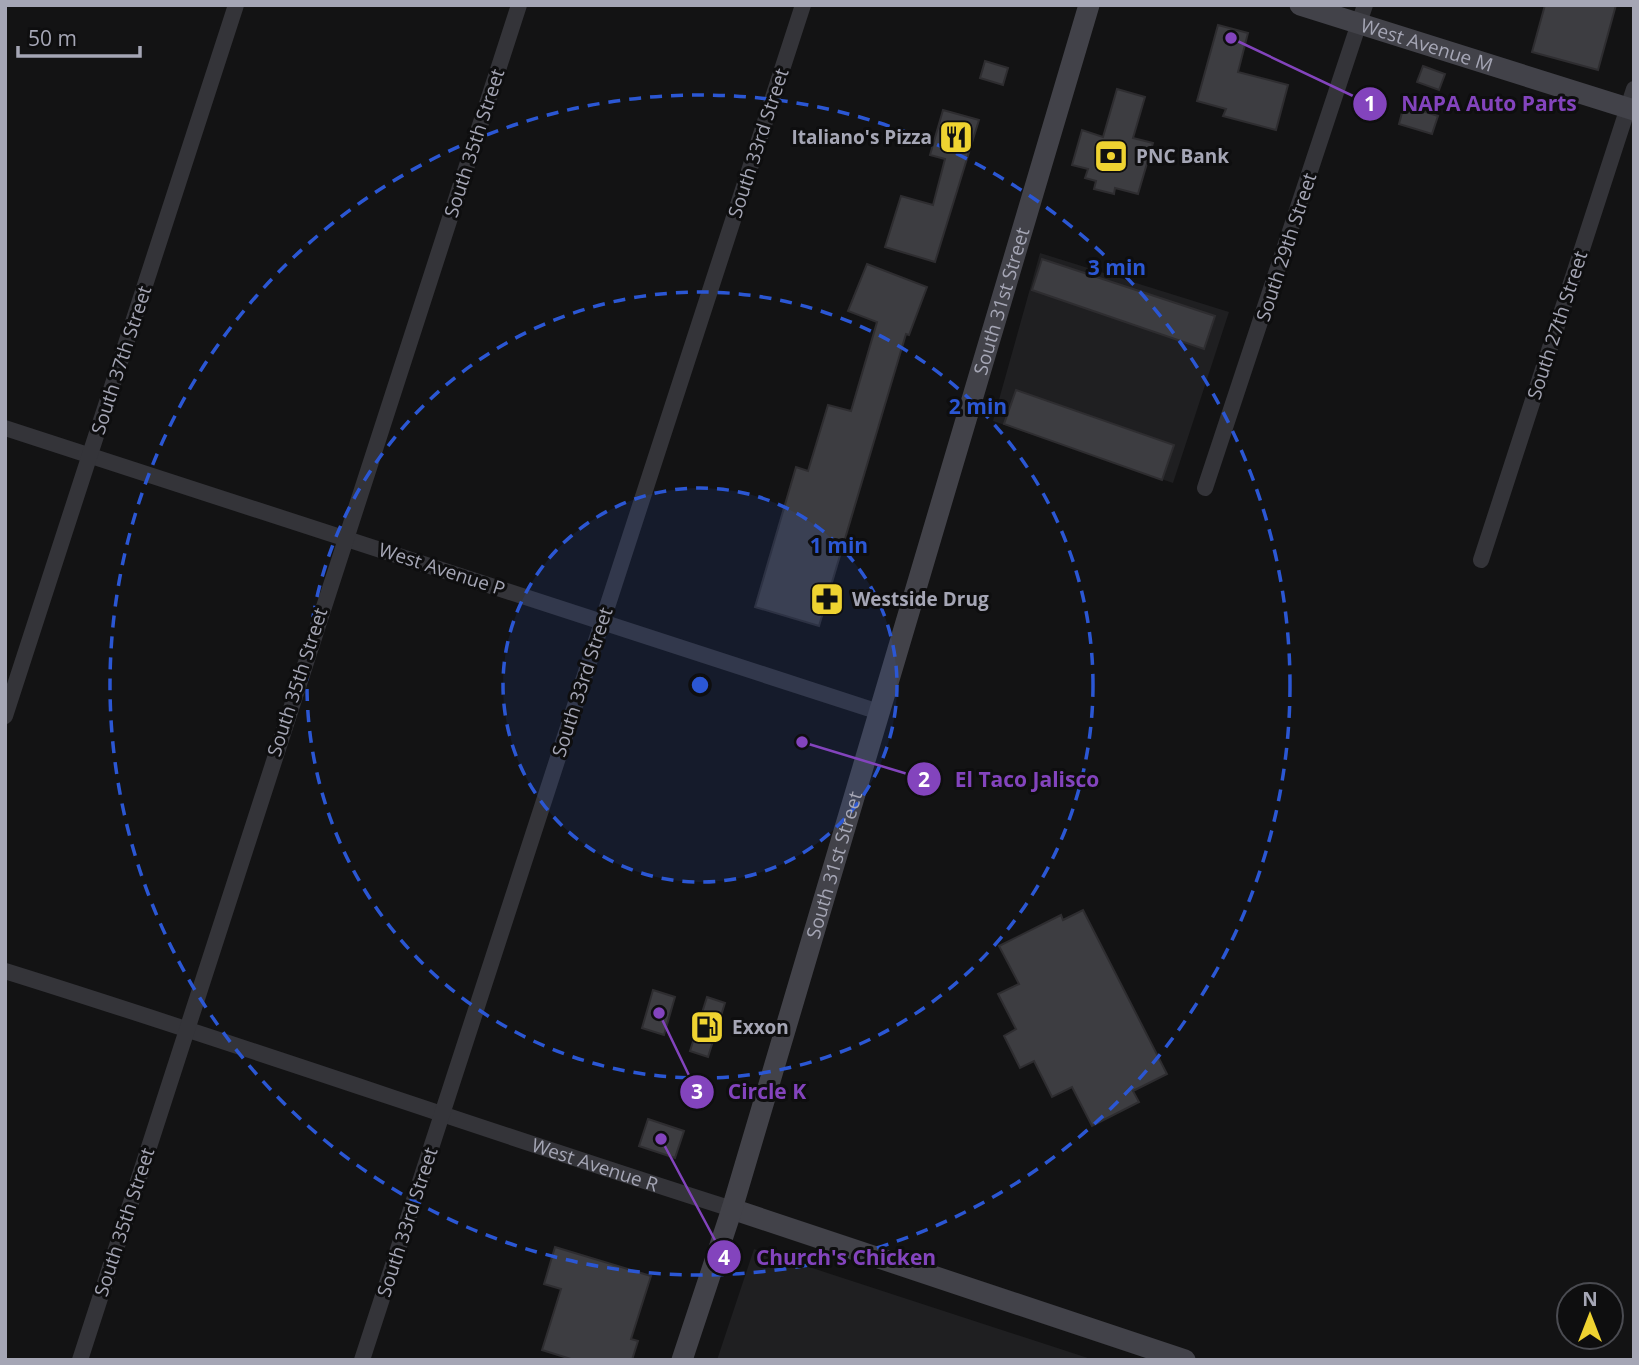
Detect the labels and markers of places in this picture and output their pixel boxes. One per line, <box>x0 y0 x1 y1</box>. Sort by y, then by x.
callout: NAPA Auto Parts <box>1352 83 1591 125</box>
restaurant icon: Italiano's Pizza <box>937 118 975 156</box>
place label: Italiano's Pizza <box>791 124 932 150</box>
bank icon: PNC Bank <box>1092 137 1130 175</box>
place label: PNC Bank <box>1136 143 1229 169</box>
pharmacy icon: Westside Drug <box>808 580 846 618</box>
place label: Westside Drug <box>852 586 989 612</box>
centre of rings <box>688 673 712 697</box>
callout: El Taco Jalisco <box>906 758 1114 800</box>
fuel station icon: Exxon <box>688 1008 726 1046</box>
place label: Exxon <box>732 1014 789 1040</box>
callout: Circle K <box>679 1071 821 1113</box>
callout: Church's Chicken <box>707 1236 950 1278</box>

